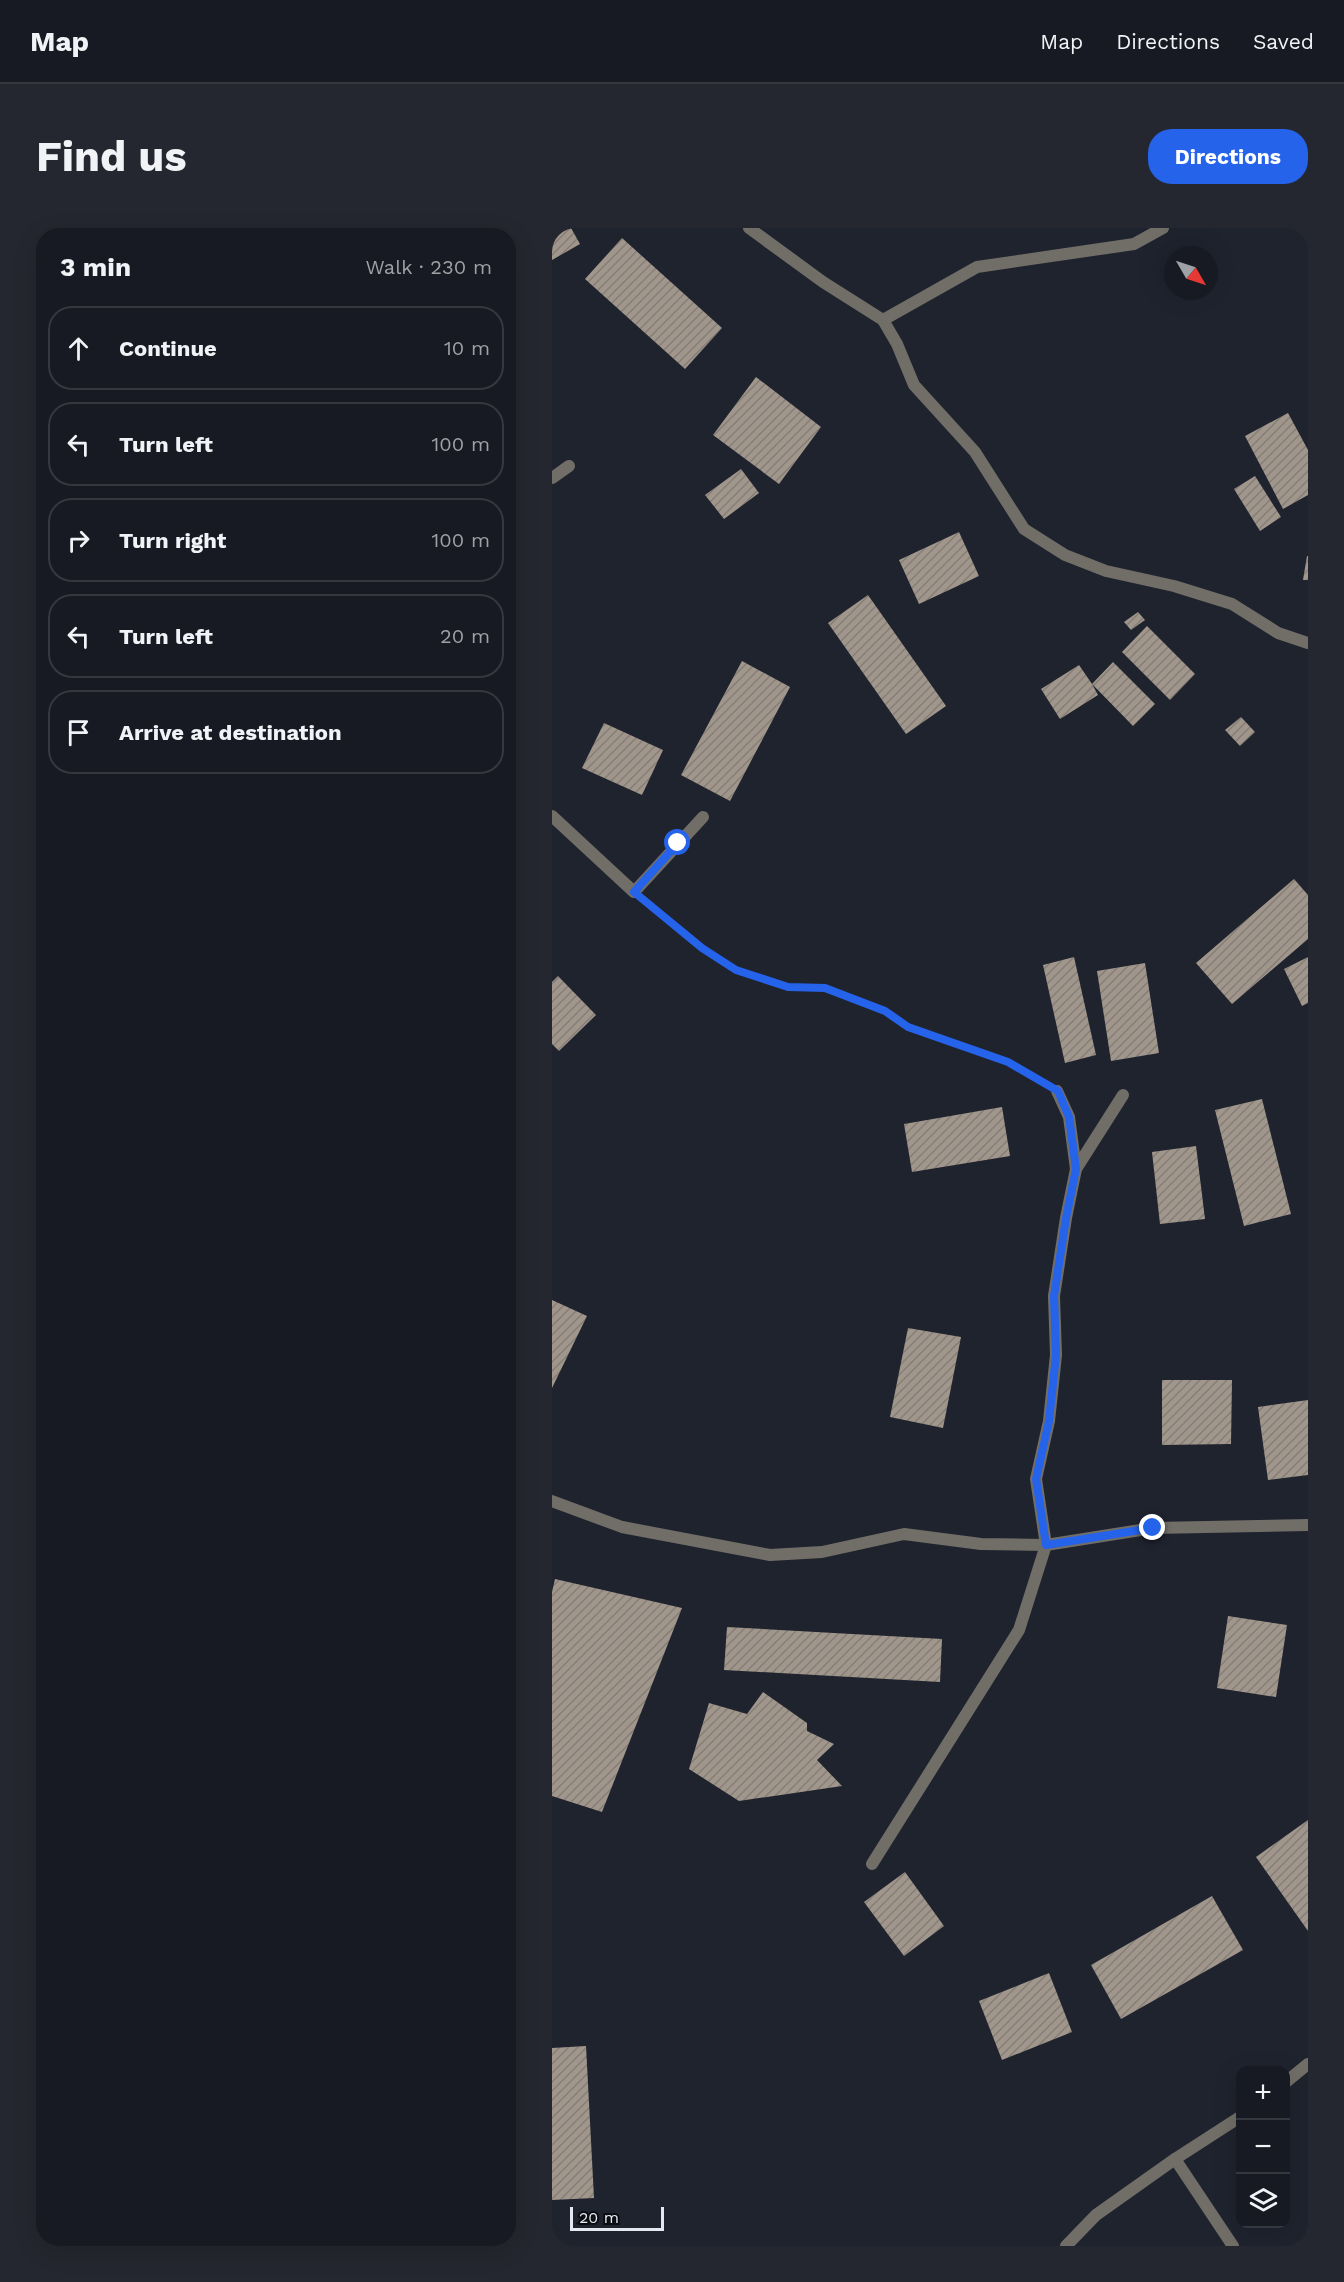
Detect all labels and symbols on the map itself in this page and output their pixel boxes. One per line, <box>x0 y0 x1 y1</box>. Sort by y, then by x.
north arrow <box>1164 246 1218 300</box>
route start <box>664 829 690 855</box>
route end <box>1139 1514 1165 1540</box>
scale bar <box>570 2204 664 2232</box>

